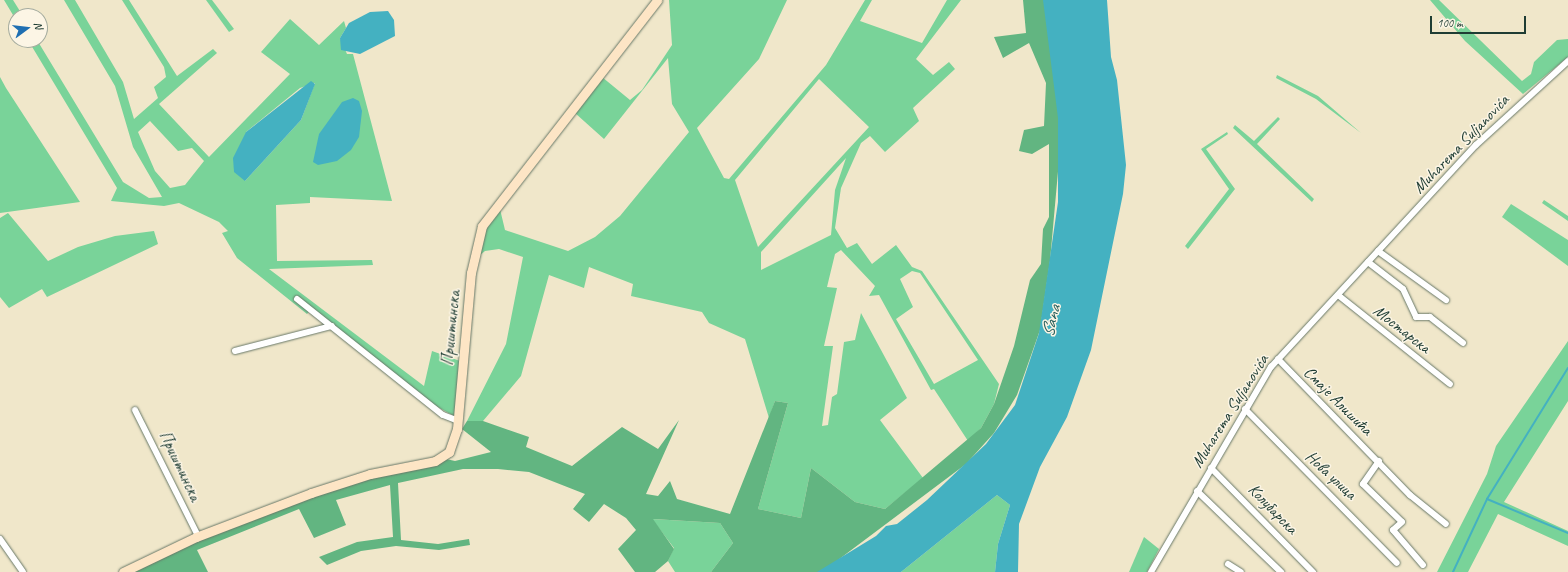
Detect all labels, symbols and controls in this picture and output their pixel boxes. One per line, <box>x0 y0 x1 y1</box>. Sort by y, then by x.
north arrow <box>8 8 48 48</box>
scale bar <box>1432 8 1528 34</box>
text: 100 m <box>1437 15 1463 31</box>
text: N <box>31 20 46 30</box>
street label: Muharema Suljanovića <box>1409 90 1513 198</box>
street label: Приштинска <box>438 290 464 366</box>
street label: Мостарска <box>1369 300 1435 358</box>
water label: Sana <box>1037 303 1065 339</box>
street label: Muharema Suljanovića <box>1187 351 1273 471</box>
street label: Смаје Алишића <box>1299 362 1377 440</box>
street label: Приштинска <box>154 428 206 504</box>
street label: Нова улица <box>1301 446 1361 504</box>
street label: Колубарска <box>1244 479 1302 539</box>

